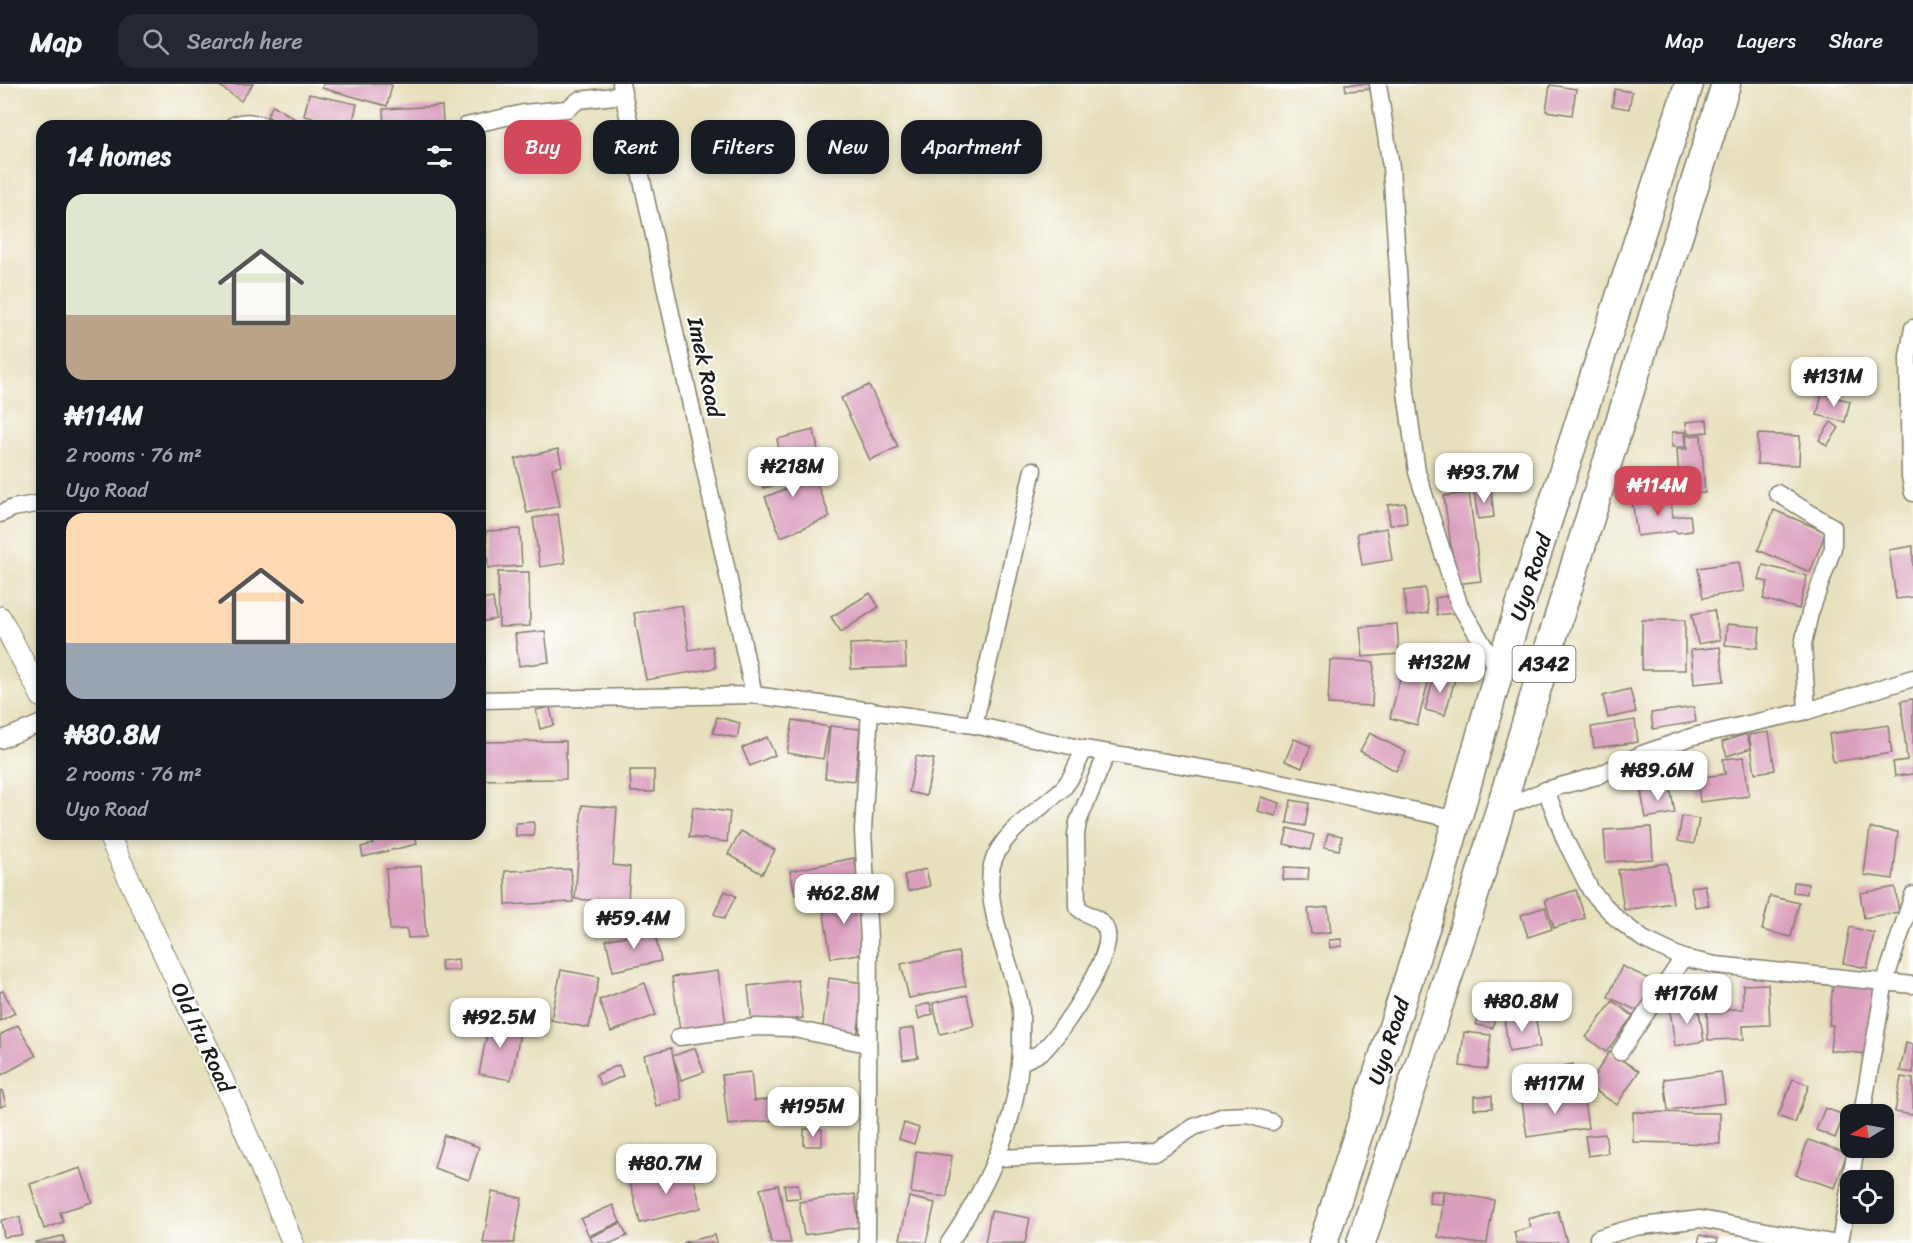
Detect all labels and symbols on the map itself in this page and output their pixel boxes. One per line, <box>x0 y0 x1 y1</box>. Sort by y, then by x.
street label: Imek Road <box>676 312 735 422</box>
pin: ₦131M <box>1792 357 1876 408</box>
pin: ₦218M <box>751 447 835 498</box>
pin: ₦93.7M <box>1435 453 1533 504</box>
pin: ₦114M <box>1616 466 1700 517</box>
street label: Uyo Road <box>1498 527 1563 626</box>
pin: ₦132M <box>1398 643 1482 694</box>
road number: A342 <box>1512 646 1576 682</box>
pin: ₦89.6M <box>1609 751 1707 802</box>
pin: ₦62.8M <box>795 874 893 925</box>
pin: ₦59.4M <box>585 899 683 950</box>
pin: ₦176M <box>1645 974 1729 1025</box>
street label: Old Itu Road <box>160 975 246 1100</box>
pin: ₦80.8M <box>1473 982 1571 1033</box>
street label: Uyo Road <box>1356 991 1421 1090</box>
pin: ₦92.5M <box>451 998 549 1049</box>
pin: ₦117M <box>1513 1064 1597 1115</box>
pin: ₦195M <box>771 1087 855 1138</box>
north arrow <box>1840 1104 1894 1158</box>
pin: ₦80.7M <box>617 1144 715 1195</box>

